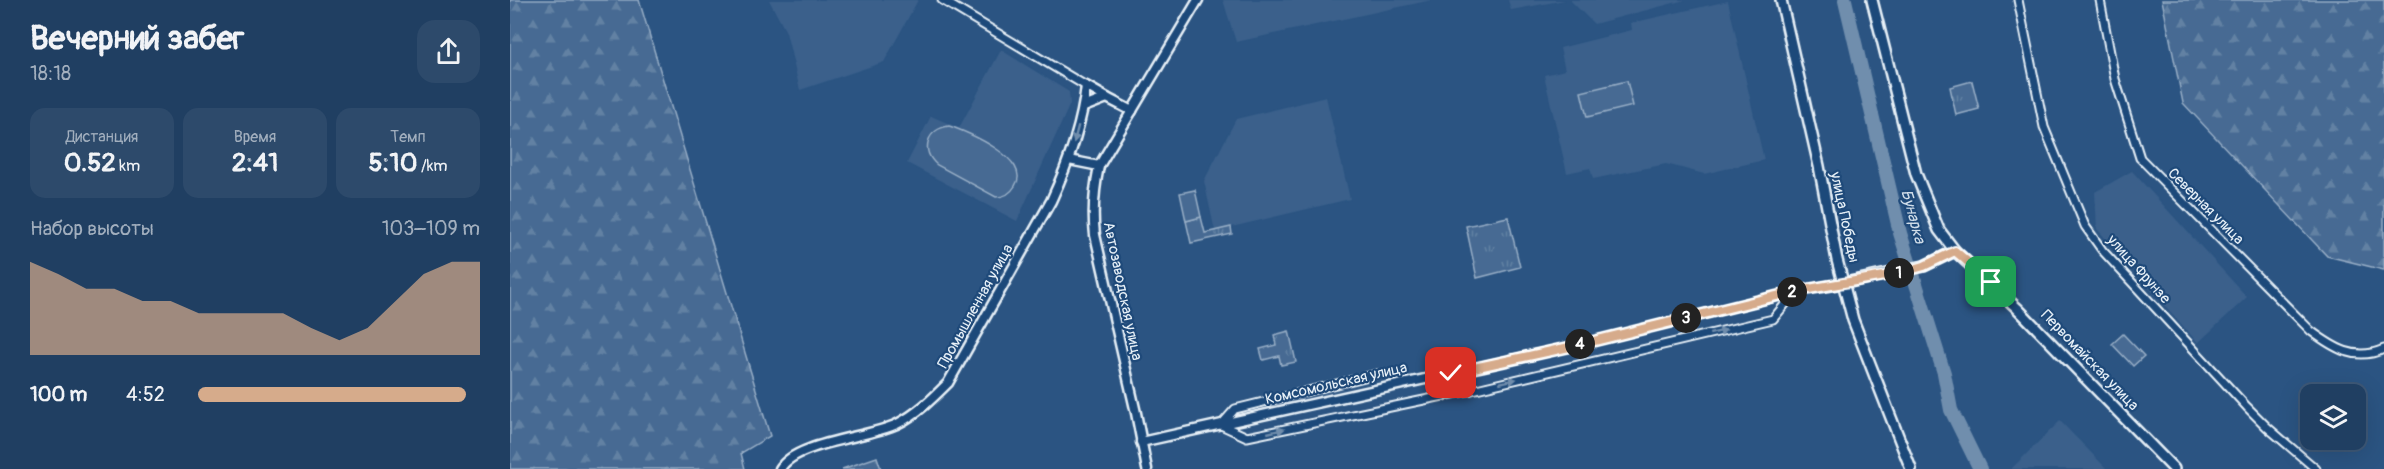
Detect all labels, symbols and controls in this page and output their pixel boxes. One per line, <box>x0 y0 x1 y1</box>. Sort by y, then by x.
text: Вечерний забег <box>30 18 244 59</box>
button: share <box>417 20 480 83</box>
text: 18:18 <box>30 61 71 86</box>
one-way arrow <box>1071 125 1080 143</box>
text: Дистанция <box>66 127 138 147</box>
text: Время <box>234 127 276 147</box>
text: Темп <box>390 127 426 147</box>
text: 0.52 <box>64 147 116 179</box>
text: 2:41 <box>232 147 278 179</box>
text: 5:10 <box>368 147 417 179</box>
text: km <box>116 156 140 176</box>
text: /km <box>417 156 448 176</box>
street label: Северная улица <box>2163 164 2248 249</box>
street label: улица Победы <box>1825 169 1863 264</box>
water label: Бунарка <box>1896 187 1930 247</box>
text: Набор высоты <box>30 216 154 241</box>
text: 103–109 m <box>382 216 480 241</box>
street label: Автозаводская улица <box>1099 220 1146 362</box>
street label: улица Фрунзе <box>2102 230 2175 308</box>
street label: Промышленная улица <box>933 241 1017 372</box>
pin <box>1965 256 2016 307</box>
pin: 1 <box>1884 258 1914 288</box>
text: 1 <box>1896 263 1902 283</box>
icon: arrive <box>1974 265 2007 298</box>
pin: 2 <box>1777 277 1807 307</box>
text: 2 <box>1788 282 1796 302</box>
pin: 3 <box>1671 303 1701 333</box>
street label: Первомайская улица <box>2037 306 2143 415</box>
text: 3 <box>1682 308 1690 328</box>
one-way arrow <box>1709 327 1728 336</box>
pin: 4 <box>1565 329 1595 359</box>
text: 4 <box>1575 334 1585 354</box>
pin <box>1425 347 1476 398</box>
icon: check <box>1434 356 1467 389</box>
street label: Комсомольская улица <box>1263 358 1409 409</box>
one-way arrow <box>1498 376 1517 386</box>
text: 100 m <box>30 382 87 407</box>
text: 4:52 <box>126 382 165 407</box>
map controls <box>2300 384 2366 450</box>
button: layers <box>2300 384 2366 450</box>
one-way arrow <box>1267 425 1285 435</box>

